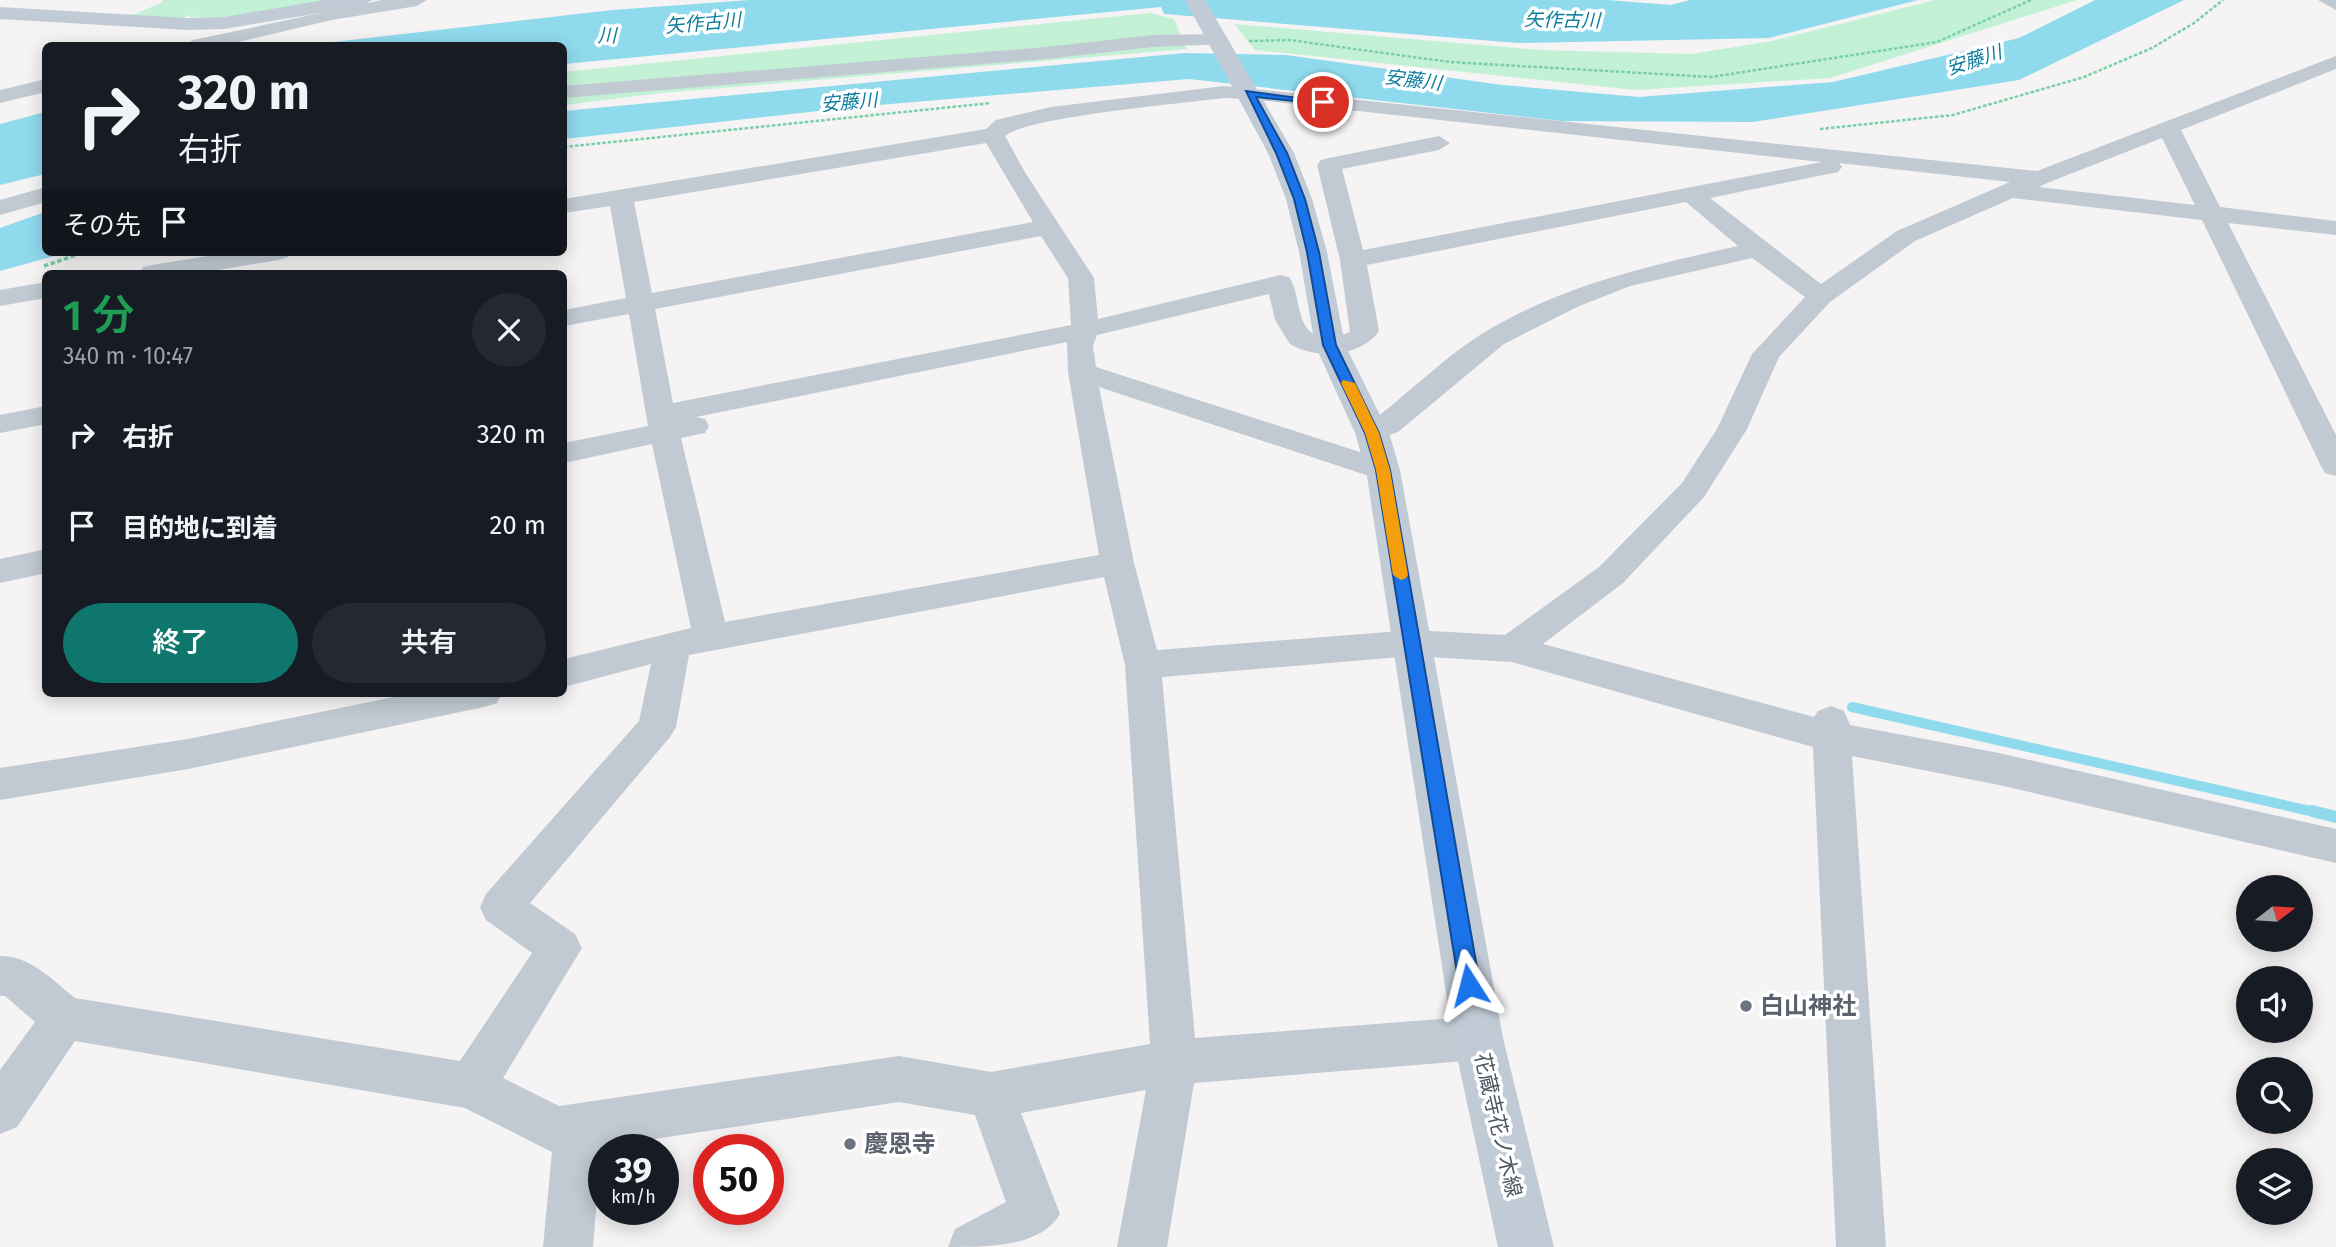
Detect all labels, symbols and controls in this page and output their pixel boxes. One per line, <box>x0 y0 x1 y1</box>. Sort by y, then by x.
water label: 矢作古川 <box>664 8 744 38</box>
water label: 矢作古川 <box>1524 8 1602 32</box>
water label: 川 <box>597 24 618 47</box>
water label: 安藤川 <box>1943 40 2007 80</box>
text: 320 m <box>178 63 310 122</box>
water label: 安藤川 <box>1383 65 1445 95</box>
icon: right <box>63 70 154 161</box>
pin <box>1293 72 1353 132</box>
icon: arrive <box>1304 83 1342 121</box>
water label: 安藤川 <box>820 88 880 116</box>
text: 右折 <box>178 130 242 168</box>
icon: arrive <box>155 203 193 241</box>
text: その先 <box>63 210 141 241</box>
text: 1 分 <box>63 291 134 341</box>
button: close <box>472 293 546 367</box>
text: 340 m · 10:47 <box>63 342 193 370</box>
icon: right <box>63 416 101 454</box>
text: 320 m <box>477 419 546 450</box>
text: 右折 <box>122 422 174 453</box>
icon: arrive <box>63 507 101 545</box>
text: 20 m <box>489 510 546 541</box>
text: 目的地に到着 <box>122 513 278 544</box>
button: 終了 <box>63 603 298 683</box>
button: 共有 <box>312 603 546 683</box>
north arrow <box>2236 875 2314 952</box>
map controls <box>2236 875 2313 1225</box>
position arrow <box>1432 948 1506 1022</box>
button: sound <box>2236 966 2313 1043</box>
place label: 白山神社 <box>1760 992 1856 1020</box>
marker: 白山神社 <box>1738 998 1754 1014</box>
street label: 花蔵寺花ノ木線 <box>1469 1050 1527 1200</box>
button: search <box>2236 1057 2313 1134</box>
place label: 慶恩寺 <box>864 1130 936 1158</box>
speed limit sign: 50 <box>693 1134 784 1225</box>
marker: 慶恩寺 <box>842 1136 858 1152</box>
button: layers <box>2236 1148 2313 1225</box>
text: 39 <box>615 1149 652 1191</box>
text: km/h <box>611 1186 656 1208</box>

